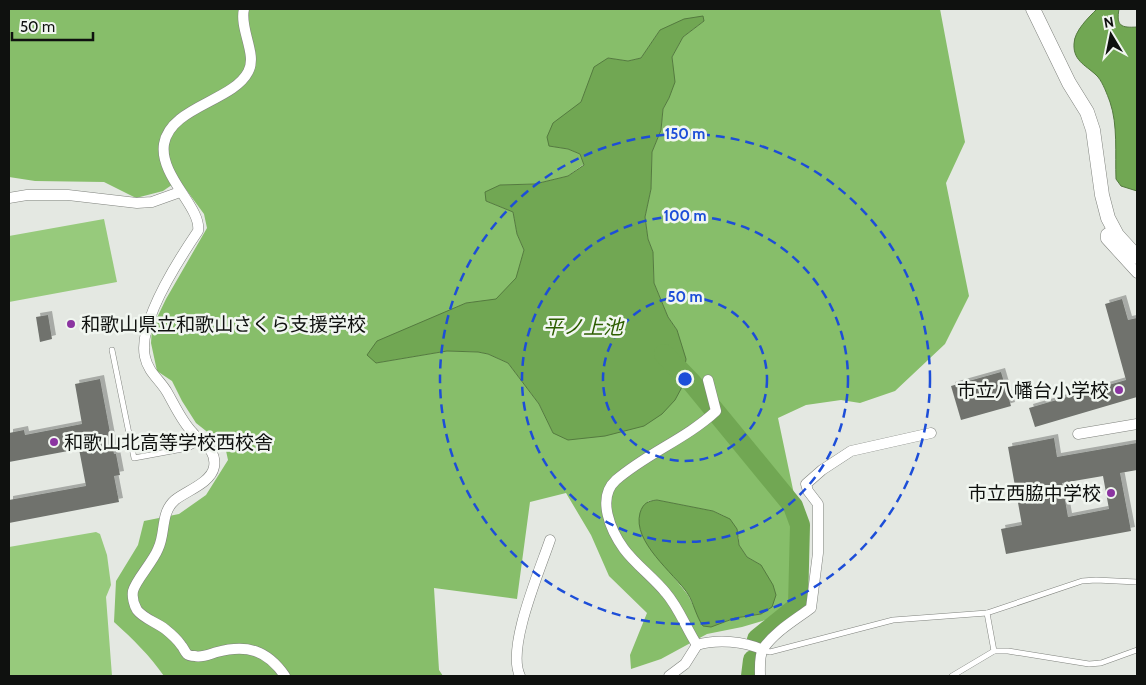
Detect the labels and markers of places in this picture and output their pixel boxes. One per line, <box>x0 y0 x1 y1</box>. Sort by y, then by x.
place label: 和歌山県立和歌山さくら支援学校 <box>81 313 366 336</box>
marker: 和歌山県立和歌山さくら支援学校 <box>65 318 77 330</box>
centre of rings <box>676 370 694 388</box>
place label: 市立八幡台小学校 <box>957 379 1109 402</box>
marker: 市立八幡台小学校 <box>1113 384 1125 396</box>
place label: 和歌山北高等学校西校舎 <box>64 431 273 454</box>
marker: 和歌山北高等学校西校舎 <box>48 436 60 448</box>
place label: 市立西脇中学校 <box>968 482 1101 505</box>
marker: 市立西脇中学校 <box>1105 487 1117 499</box>

